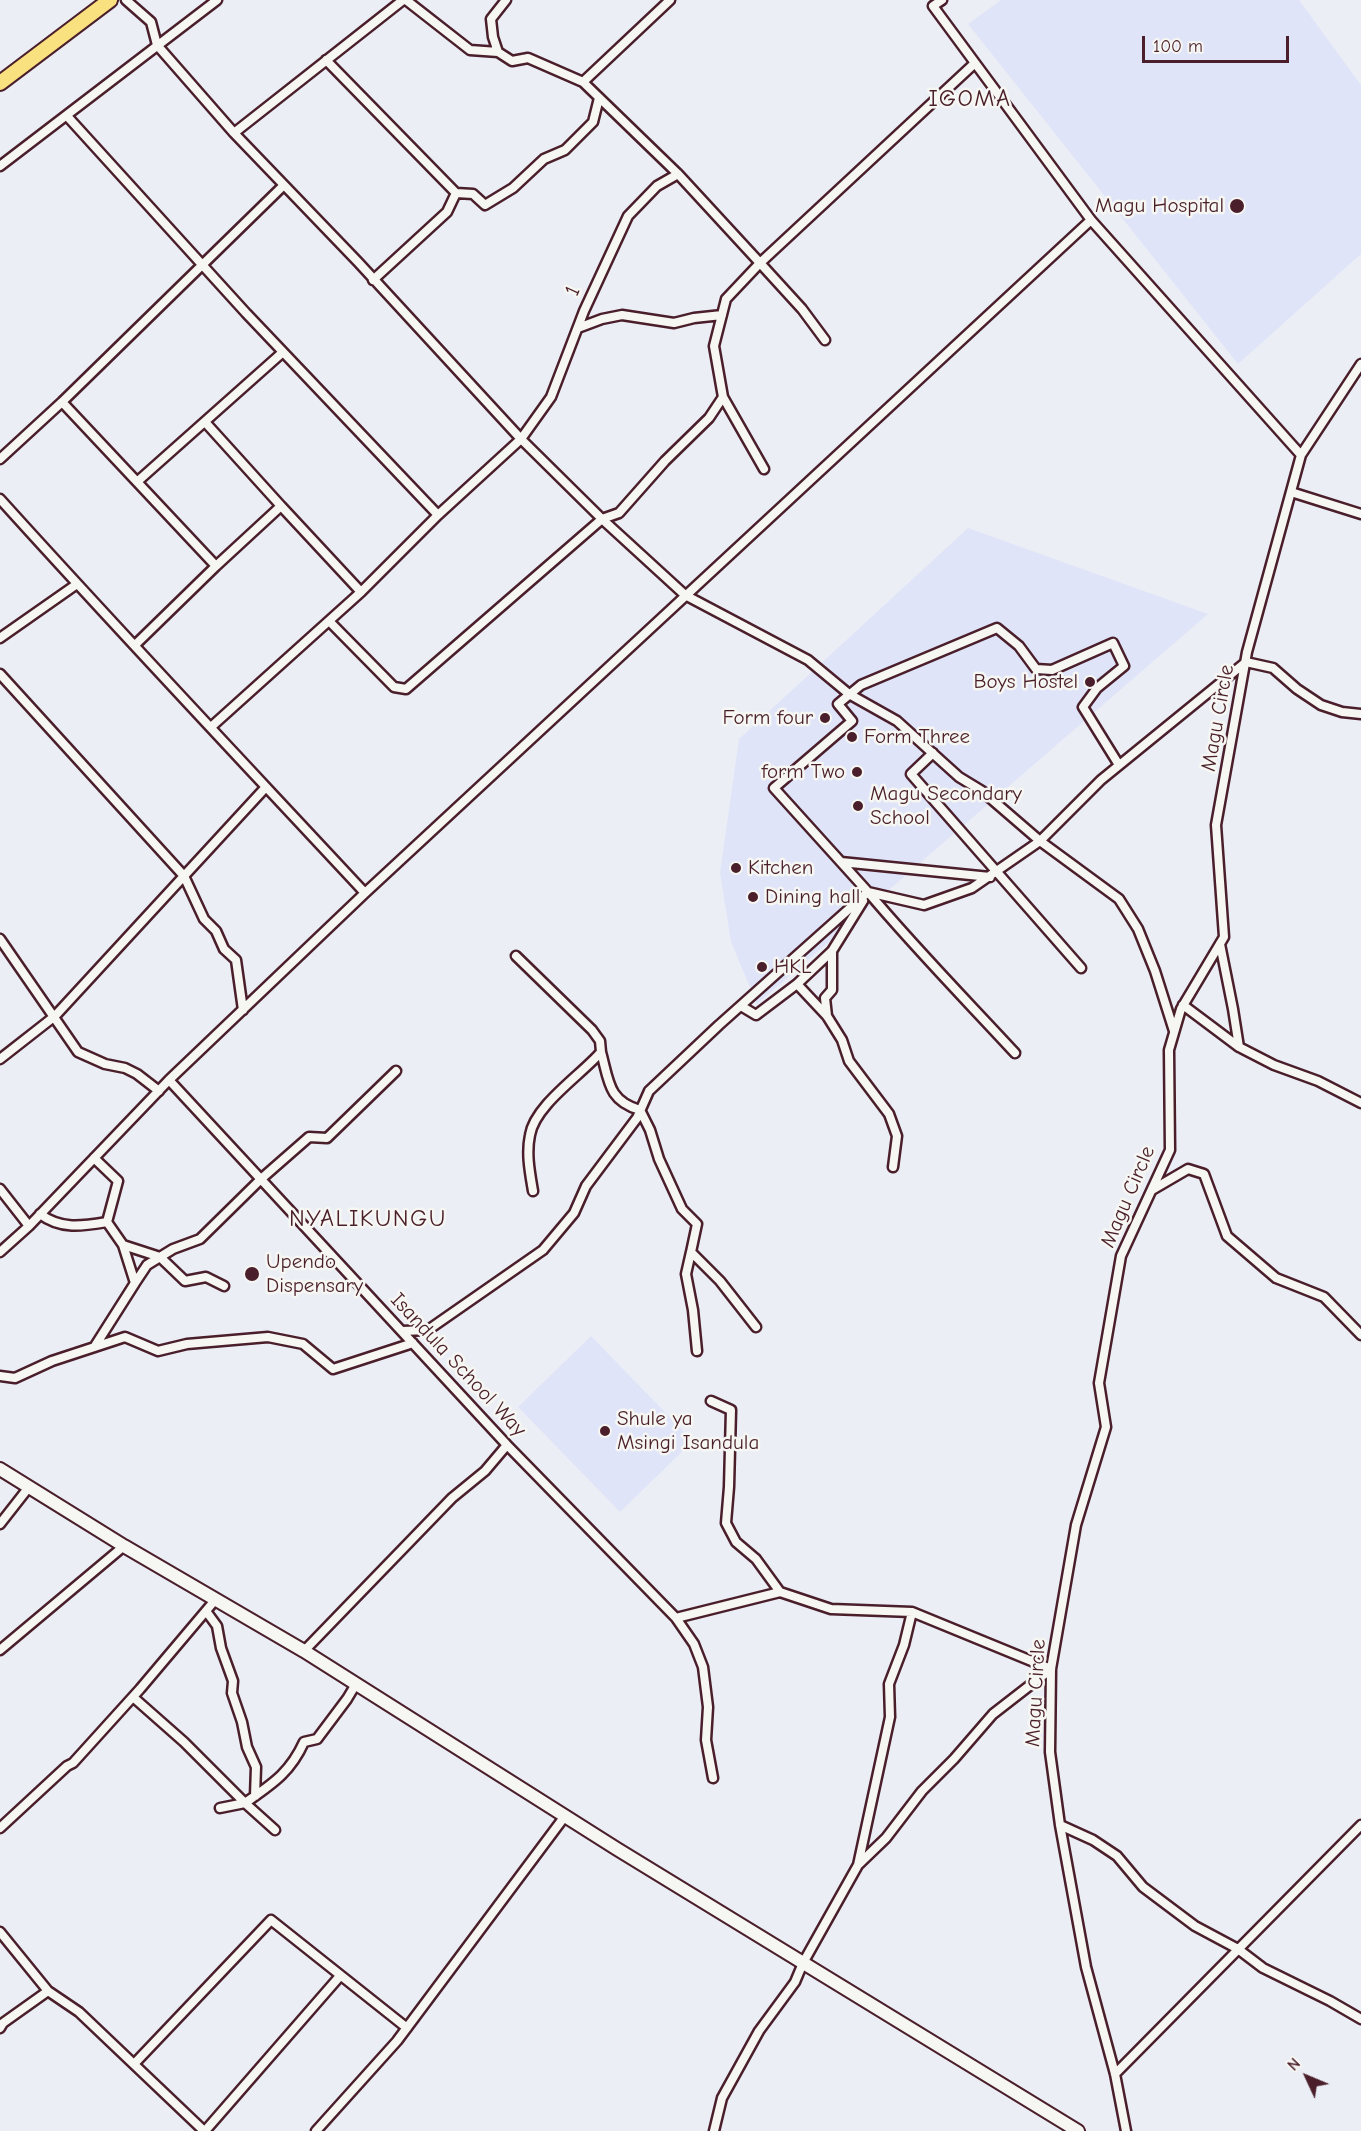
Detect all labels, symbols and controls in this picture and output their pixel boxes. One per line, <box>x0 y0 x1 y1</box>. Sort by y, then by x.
scale bar <box>1145 24 1292 62</box>
text: 100 m <box>1153 36 1203 57</box>
district label: IGOMA <box>929 85 1011 113</box>
place label: Magu Hospital <box>1095 193 1224 219</box>
marker: Magu Hospital <box>1228 197 1246 215</box>
street label: 1 <box>560 282 586 300</box>
street label: Magu Circle <box>1196 663 1240 773</box>
place label: Boys Hostel <box>973 669 1078 695</box>
marker: Boys Hostel <box>1083 675 1097 689</box>
place label: Form four <box>723 705 813 731</box>
marker: Form four <box>818 711 832 725</box>
place label: Form Three <box>864 724 970 750</box>
marker: Form Three <box>845 730 859 744</box>
place label: form Two <box>761 759 845 785</box>
marker: form Two <box>850 765 864 779</box>
place label: Magu Secondary School <box>870 781 1022 831</box>
marker: Magu Secondary School <box>851 799 865 813</box>
place label: Kitchen <box>748 855 813 881</box>
marker: Kitchen <box>729 861 743 875</box>
place label: Dining hall <box>765 884 860 910</box>
marker: Dining hall <box>746 890 760 904</box>
place label: HKL <box>774 954 811 980</box>
marker: HKL <box>755 960 769 974</box>
street label: Magu Circle <box>1095 1142 1161 1252</box>
district label: NYALIKUNGU <box>289 1205 447 1233</box>
place label: Upendo Dispensary <box>266 1249 363 1299</box>
marker: Upendo Dispensary <box>243 1265 261 1283</box>
street label: Isandula School Way <box>385 1288 531 1442</box>
place label: Shule ya Msingi Isandula <box>617 1406 759 1456</box>
marker: Shule ya Msingi Isandula <box>598 1424 612 1438</box>
street label: Magu Circle <box>1021 1638 1051 1748</box>
north arrow <box>1277 2047 1337 2107</box>
text: N <box>1284 2054 1304 2075</box>

